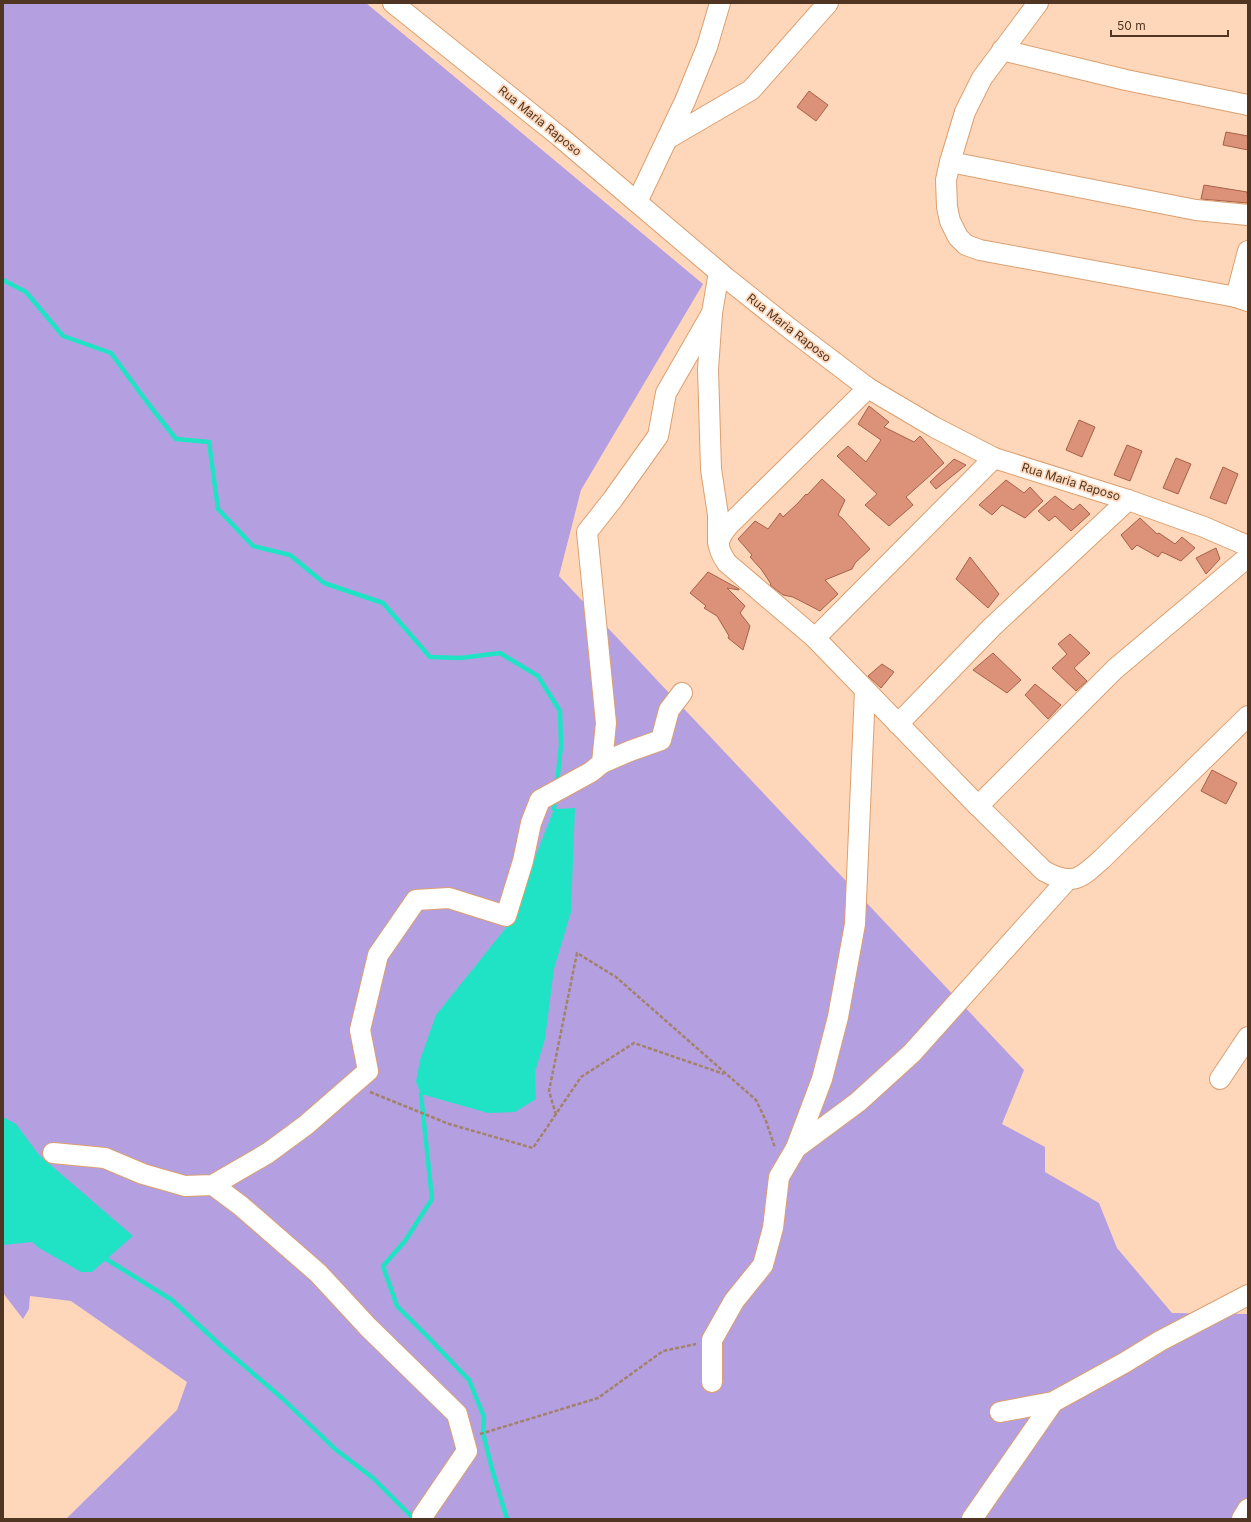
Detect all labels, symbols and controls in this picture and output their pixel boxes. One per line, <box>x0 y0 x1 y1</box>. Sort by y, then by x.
scale bar <box>1111 12 1228 38</box>
text: 50 m <box>1117 18 1146 33</box>
street label: Rua Maria Raposo <box>496 82 585 159</box>
street label: Rua Maria Raposo <box>744 290 834 365</box>
street label: Rua Maria Raposo <box>1020 459 1122 504</box>

